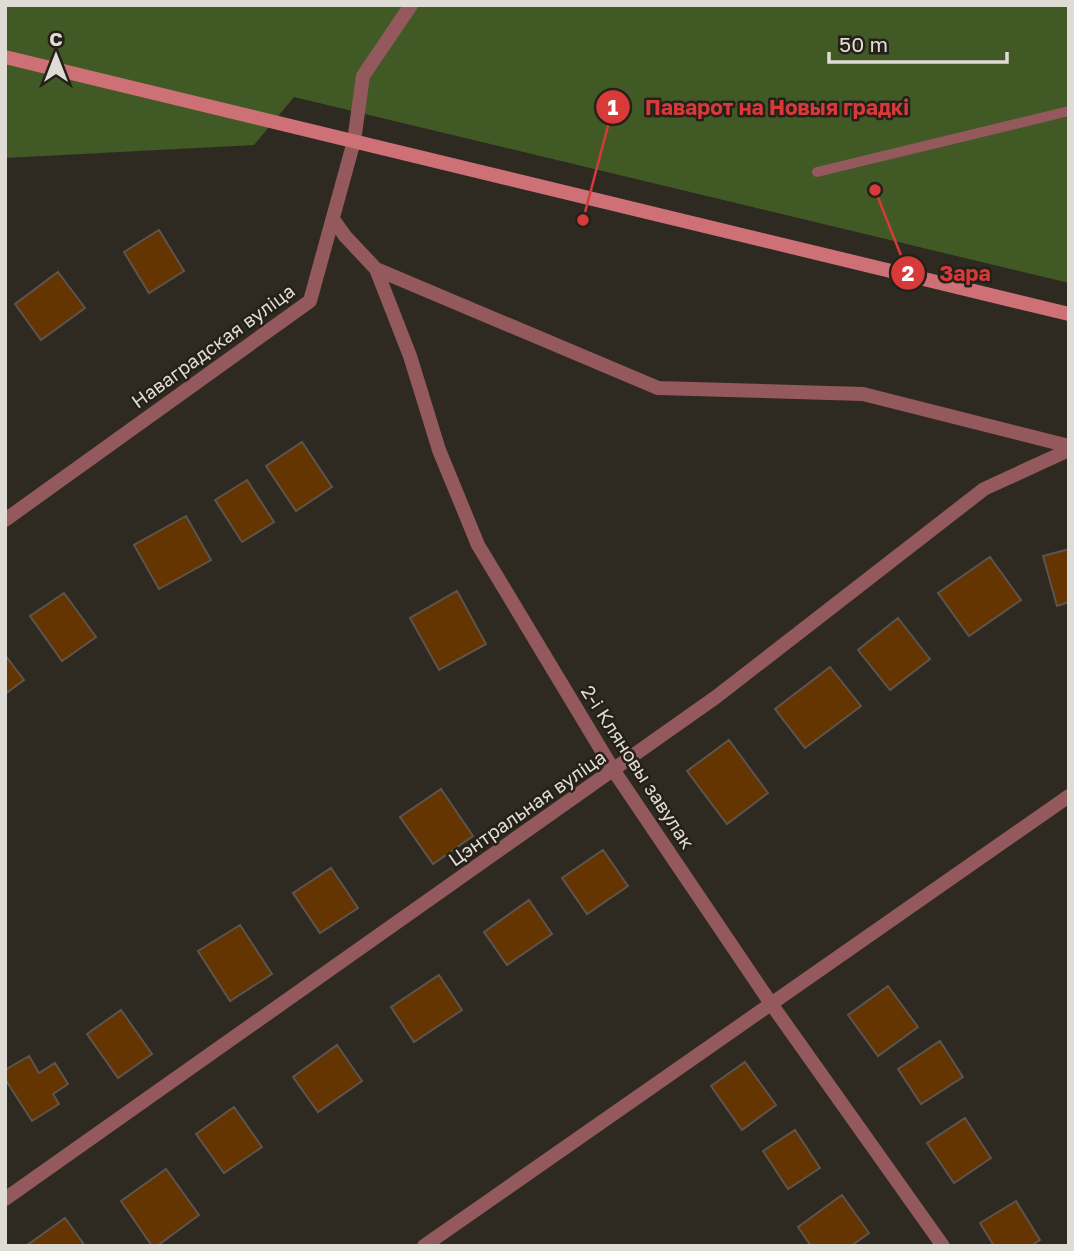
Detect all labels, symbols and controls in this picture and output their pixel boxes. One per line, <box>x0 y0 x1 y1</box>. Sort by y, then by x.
north arrow <box>21 21 91 91</box>
scale bar <box>829 21 1007 65</box>
text: С <box>49 27 63 50</box>
text: 50 m <box>839 31 888 57</box>
callout: Паварот на Новыя градкі <box>596 86 923 128</box>
text: 1 <box>608 94 619 120</box>
text: Паварот на Новыя градкі <box>645 94 909 120</box>
callout: Зара <box>890 252 1005 294</box>
text: 2 <box>902 260 915 286</box>
text: Зара <box>939 260 991 286</box>
street label: Наваградская вуліца <box>127 279 299 413</box>
street label: 2-і Кляновы завулак <box>577 681 700 853</box>
street label: Цэнтральная вуліца <box>444 745 610 871</box>

